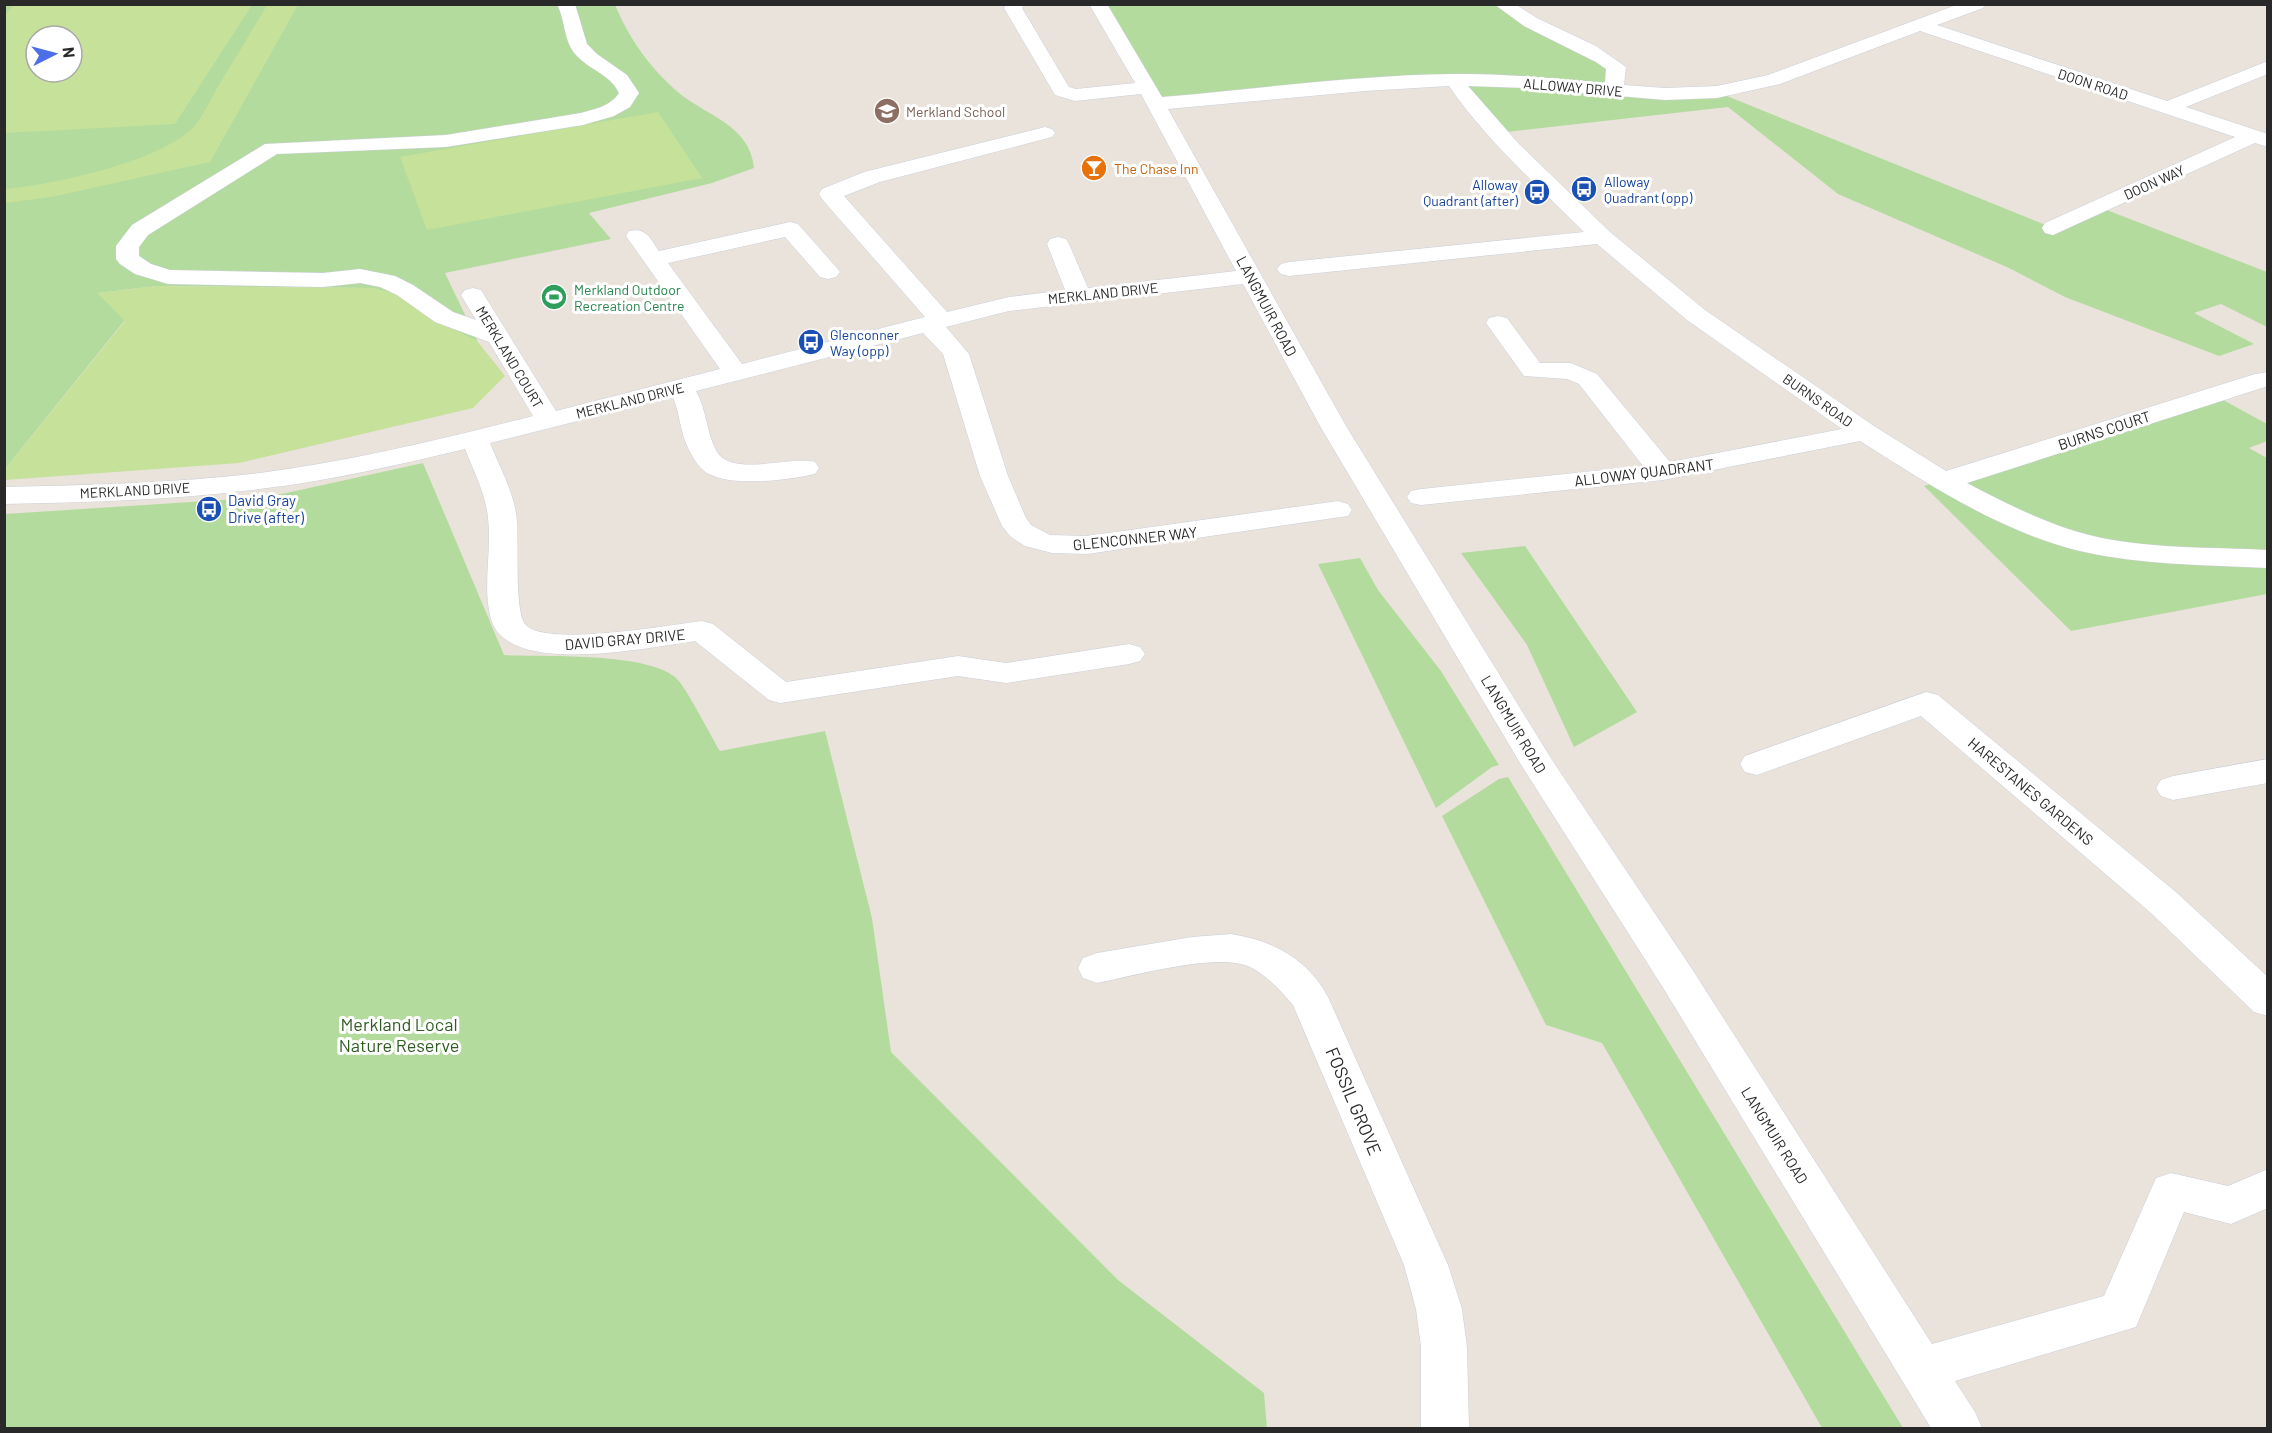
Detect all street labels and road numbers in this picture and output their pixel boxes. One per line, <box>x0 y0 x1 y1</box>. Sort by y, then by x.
street label: DOON ROAD <box>2056 65 2130 103</box>
street label: ALLOWAY DRIVE <box>1523 74 1623 100</box>
street label: DOON WAY <box>2121 161 2187 203</box>
street label: LANGMUIR ROAD <box>1233 253 1301 359</box>
street label: MERKLAND DRIVE <box>1047 279 1159 307</box>
street label: MERKLAND COURT <box>473 303 547 411</box>
street label: BURNS ROAD <box>1780 370 1856 430</box>
street label: MERKLAND DRIVE <box>574 378 686 422</box>
street label: BURNS COURT <box>2056 407 2152 453</box>
street label: ALLOWAY QUADRANT <box>1573 454 1715 490</box>
street label: MERKLAND DRIVE <box>79 479 191 501</box>
street label: GLENCONNER WAY <box>1072 523 1198 553</box>
street label: DAVID GRAY DRIVE <box>564 625 686 653</box>
street label: LANGMUIR ROAD <box>1478 672 1550 776</box>
street label: HARESTANES GARDENS <box>1965 733 2097 849</box>
street label: FOSSIL GROVE <box>1321 1044 1387 1158</box>
street label: LANGMUIR ROAD <box>1738 1083 1812 1187</box>

